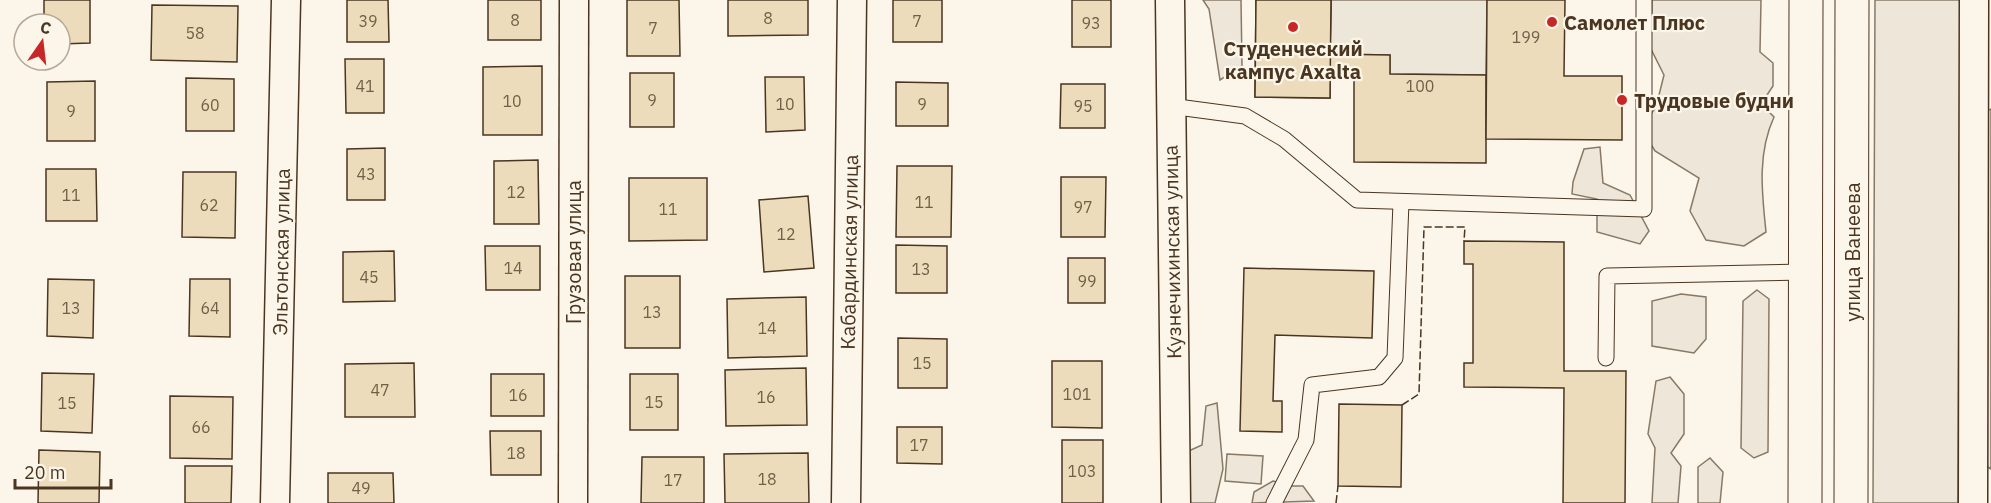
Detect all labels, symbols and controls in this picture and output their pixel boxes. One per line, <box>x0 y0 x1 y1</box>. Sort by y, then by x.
house number: 8 <box>763 8 773 28</box>
place label: Самолет Плюс <box>1564 9 1705 36</box>
house number: 8 <box>510 10 520 30</box>
house number: 39 <box>358 11 378 31</box>
house number: 7 <box>912 11 922 31</box>
north arrow <box>12 12 72 72</box>
house number: 93 <box>1081 13 1101 33</box>
marker: Самолет Плюс <box>1545 15 1559 29</box>
text: С <box>38 16 53 38</box>
house number: 7 <box>648 18 658 38</box>
marker: Студенческий кампус Axalta <box>1286 20 1300 34</box>
house number: 58 <box>185 23 205 43</box>
house number: 199 <box>1512 27 1540 47</box>
place label: Студенческий кампус Axalta <box>1223 35 1363 85</box>
house number: 41 <box>355 76 375 96</box>
house number: 100 <box>1406 76 1434 96</box>
place label: Трудовые будни <box>1634 87 1794 114</box>
house number: 9 <box>647 90 657 110</box>
house number: 10 <box>502 91 522 111</box>
marker: Трудовые будни <box>1615 93 1629 107</box>
house number: 10 <box>775 94 795 114</box>
house number: 9 <box>917 94 927 114</box>
house number: 60 <box>200 95 220 115</box>
house number: 95 <box>1073 96 1093 116</box>
house number: 9 <box>66 101 76 121</box>
street label: Кузнечихинская улица <box>1157 144 1187 359</box>
street label: Кабардинская улица <box>834 154 864 350</box>
house number: 43 <box>356 164 376 184</box>
street label: Эльтонская улица <box>266 168 296 336</box>
street label: Грузовая улица <box>560 180 587 324</box>
house number: 12 <box>506 182 526 202</box>
street label: улица Ванеева <box>1839 182 1866 322</box>
house number: 11 <box>61 185 81 205</box>
house number: 11 <box>914 192 934 212</box>
house number: 62 <box>199 195 219 215</box>
house number: 97 <box>1073 197 1093 217</box>
house number: 11 <box>658 199 678 219</box>
house number: 12 <box>776 224 796 244</box>
house number: 14 <box>503 258 523 278</box>
house number: 13 <box>911 259 931 279</box>
house number: 45 <box>359 267 379 287</box>
house number: 99 <box>1077 271 1097 291</box>
house number: 13 <box>61 298 81 318</box>
house number: 64 <box>200 298 220 318</box>
house number: 13 <box>642 302 662 322</box>
house number: 14 <box>757 318 777 338</box>
house number: 15 <box>912 353 932 373</box>
house number: 47 <box>370 380 390 400</box>
house number: 101 <box>1063 384 1091 404</box>
house number: 16 <box>508 385 528 405</box>
house number: 16 <box>756 387 776 407</box>
house number: 15 <box>644 392 664 412</box>
house number: 15 <box>57 393 77 413</box>
house number: 66 <box>191 417 211 437</box>
house number: 17 <box>909 435 929 455</box>
house number: 18 <box>506 443 526 463</box>
scale bar <box>15 452 111 490</box>
text: 20 m <box>24 461 66 484</box>
house number: 103 <box>1068 461 1096 481</box>
house number: 18 <box>757 469 777 489</box>
house number: 17 <box>663 470 683 490</box>
house number: 49 <box>351 478 371 498</box>

